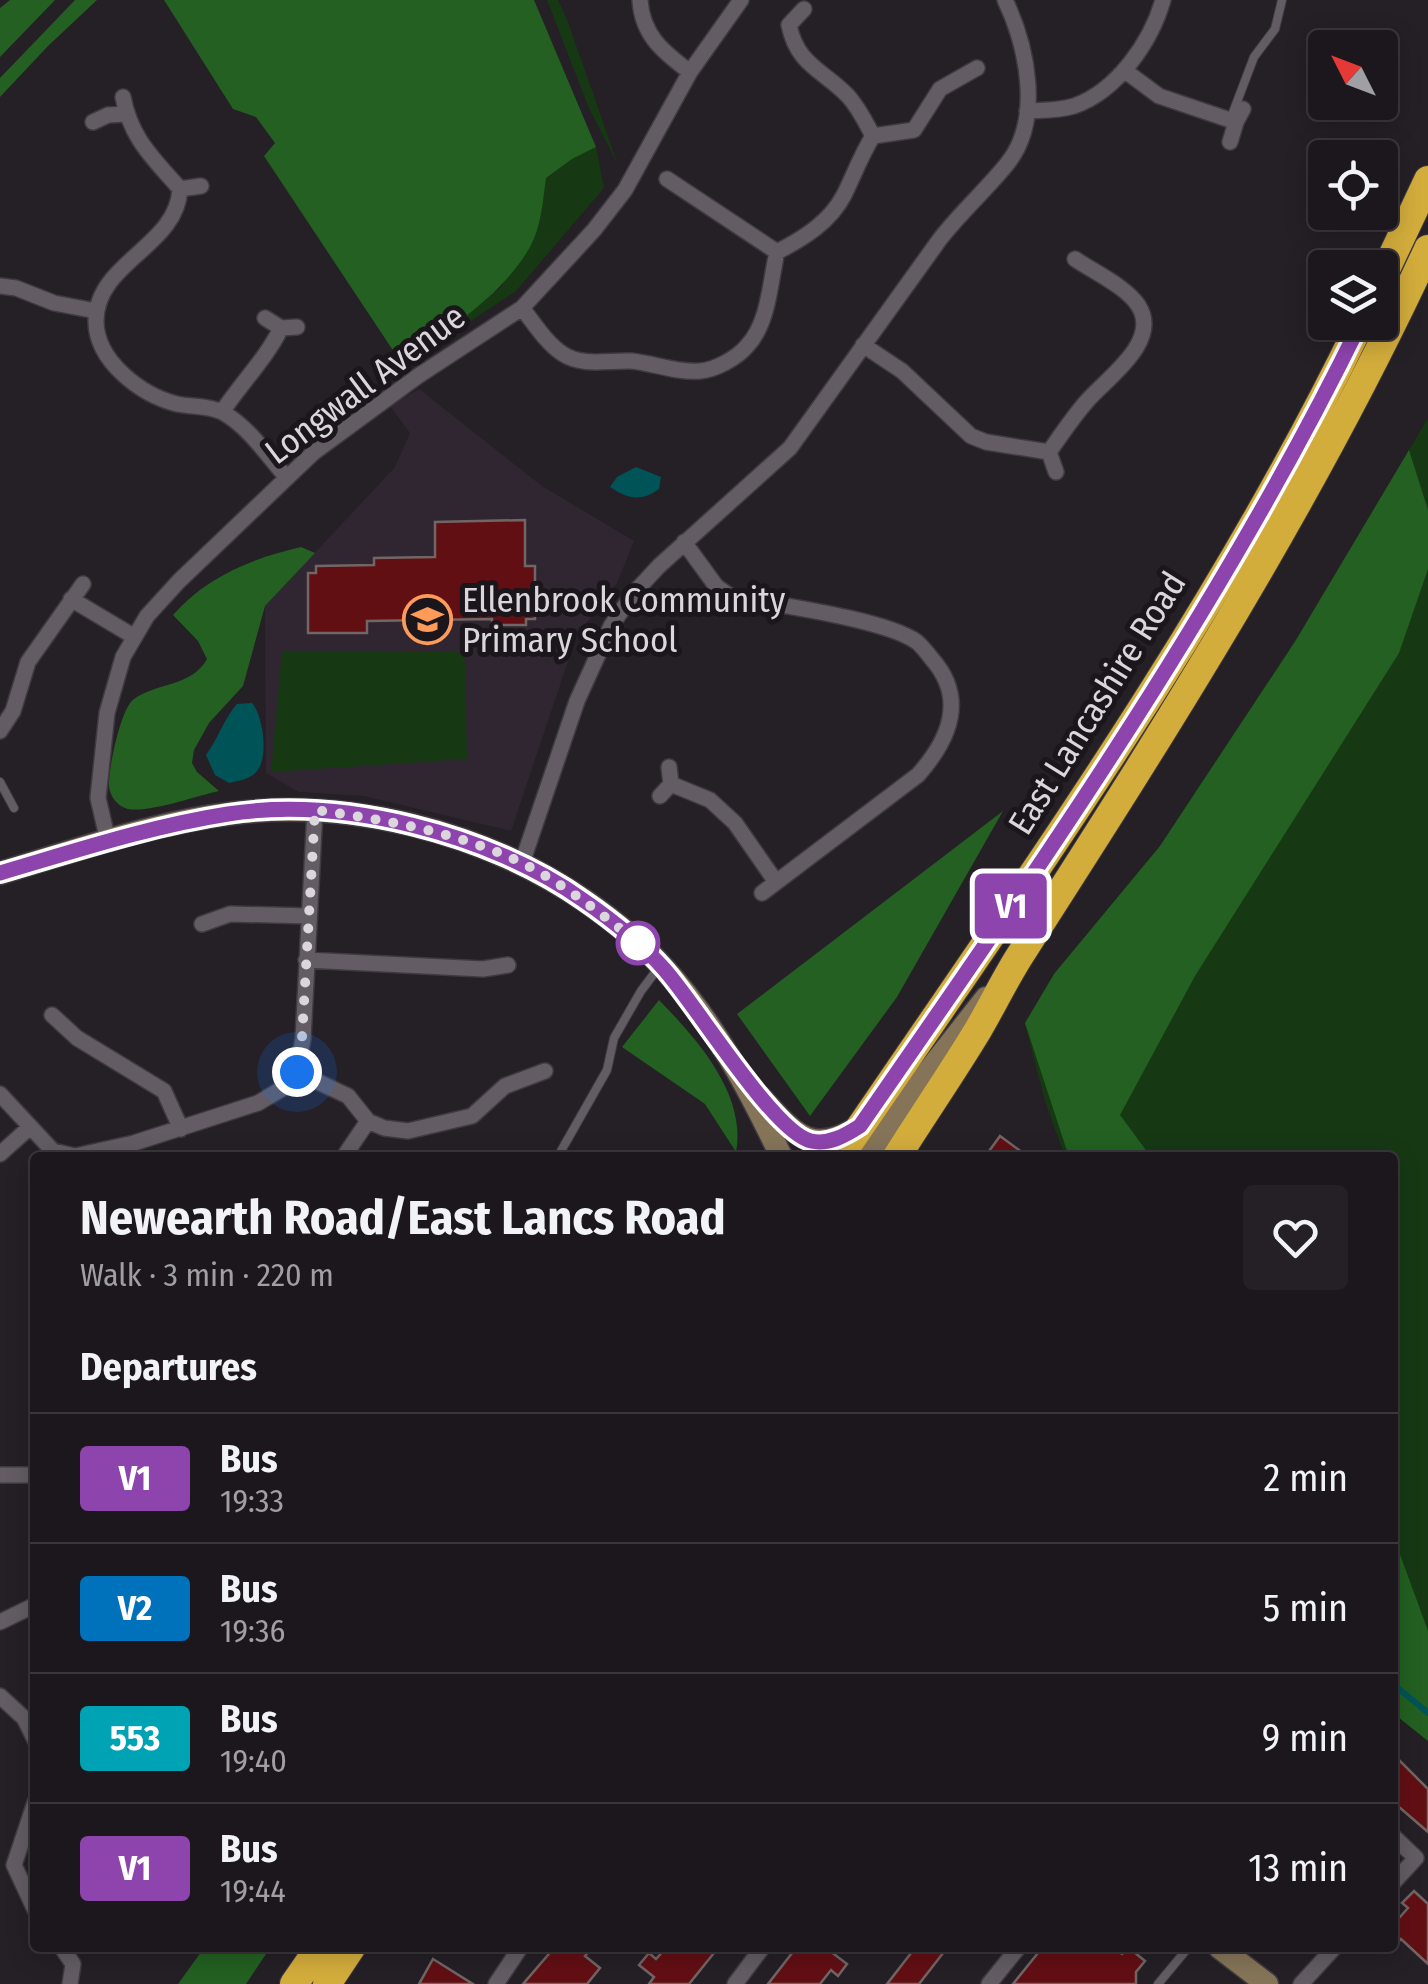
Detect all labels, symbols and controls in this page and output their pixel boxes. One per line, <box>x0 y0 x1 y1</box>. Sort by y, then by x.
north arrow <box>1308 30 1398 120</box>
map controls <box>1308 30 1398 340</box>
button: locate <box>1308 140 1398 230</box>
button: layers <box>1308 250 1398 340</box>
street label: Longwall Avenue <box>257 295 473 473</box>
street label: East Lancashire Road <box>999 564 1195 842</box>
place label: Ellenbrook Community Primary School <box>462 579 786 661</box>
school or university icon: Ellenbrook Community Primary School <box>401 594 453 646</box>
line badge: V1 <box>966 874 1056 938</box>
text: V1 <box>995 885 1027 927</box>
unlabelled marker <box>617 922 659 964</box>
your location <box>272 1047 322 1097</box>
button: heart <box>1243 1185 1348 1290</box>
text: Newearth Road/East Lancs Road <box>80 1189 726 1247</box>
text: Walk · 3 min · 220 m <box>80 1256 334 1294</box>
text: Departures <box>80 1344 257 1390</box>
text: Bus <box>220 1436 278 1482</box>
text: 2 min <box>1263 1455 1348 1501</box>
text: V1 <box>119 1457 151 1499</box>
text: 19:33 <box>220 1482 284 1520</box>
text: Bus <box>220 1566 278 1612</box>
text: 5 min <box>1263 1585 1348 1631</box>
text: V2 <box>118 1587 152 1629</box>
text: 19:36 <box>220 1612 285 1650</box>
text: Bus <box>220 1696 278 1742</box>
text: 9 min <box>1262 1715 1348 1761</box>
text: 553 <box>110 1717 160 1759</box>
text: 19:40 <box>220 1742 287 1780</box>
text: Bus <box>220 1826 278 1872</box>
text: 13 min <box>1248 1845 1348 1891</box>
text: V1 <box>119 1847 151 1889</box>
text: 19:44 <box>220 1872 286 1910</box>

